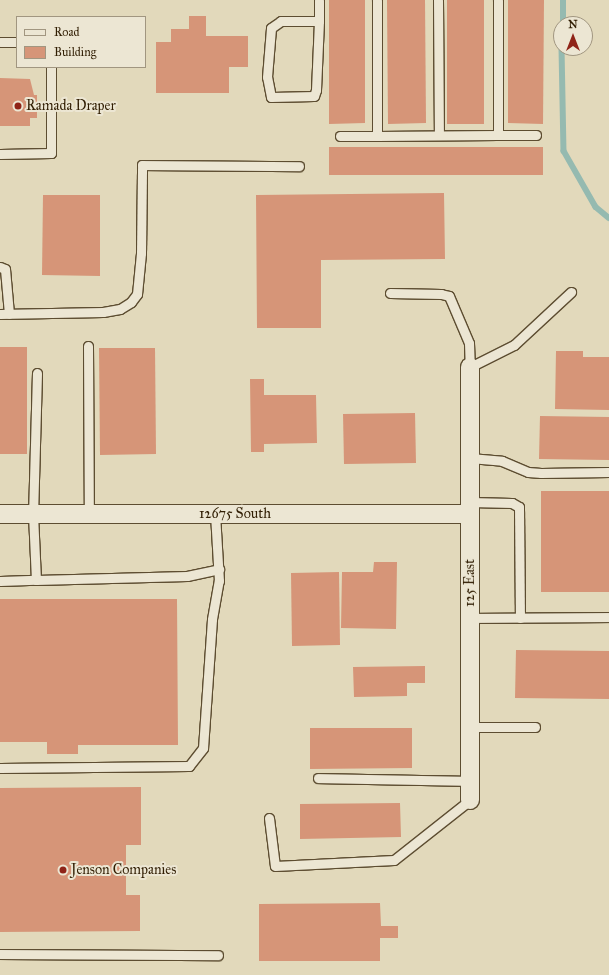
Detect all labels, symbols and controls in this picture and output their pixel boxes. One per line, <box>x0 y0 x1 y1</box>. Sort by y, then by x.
legend <box>16 16 146 68</box>
north arrow <box>553 16 593 56</box>
text: N <box>568 18 578 31</box>
text: Road <box>54 25 80 39</box>
text: Building <box>54 45 96 59</box>
place label: Ramada Draper <box>26 98 116 114</box>
marker: Ramada Draper <box>13 101 23 111</box>
street label: 12675 South <box>199 506 271 522</box>
street label: 125 East <box>462 559 478 607</box>
place label: Jenson Companies <box>71 862 176 878</box>
marker: Jenson Companies <box>58 865 68 875</box>

